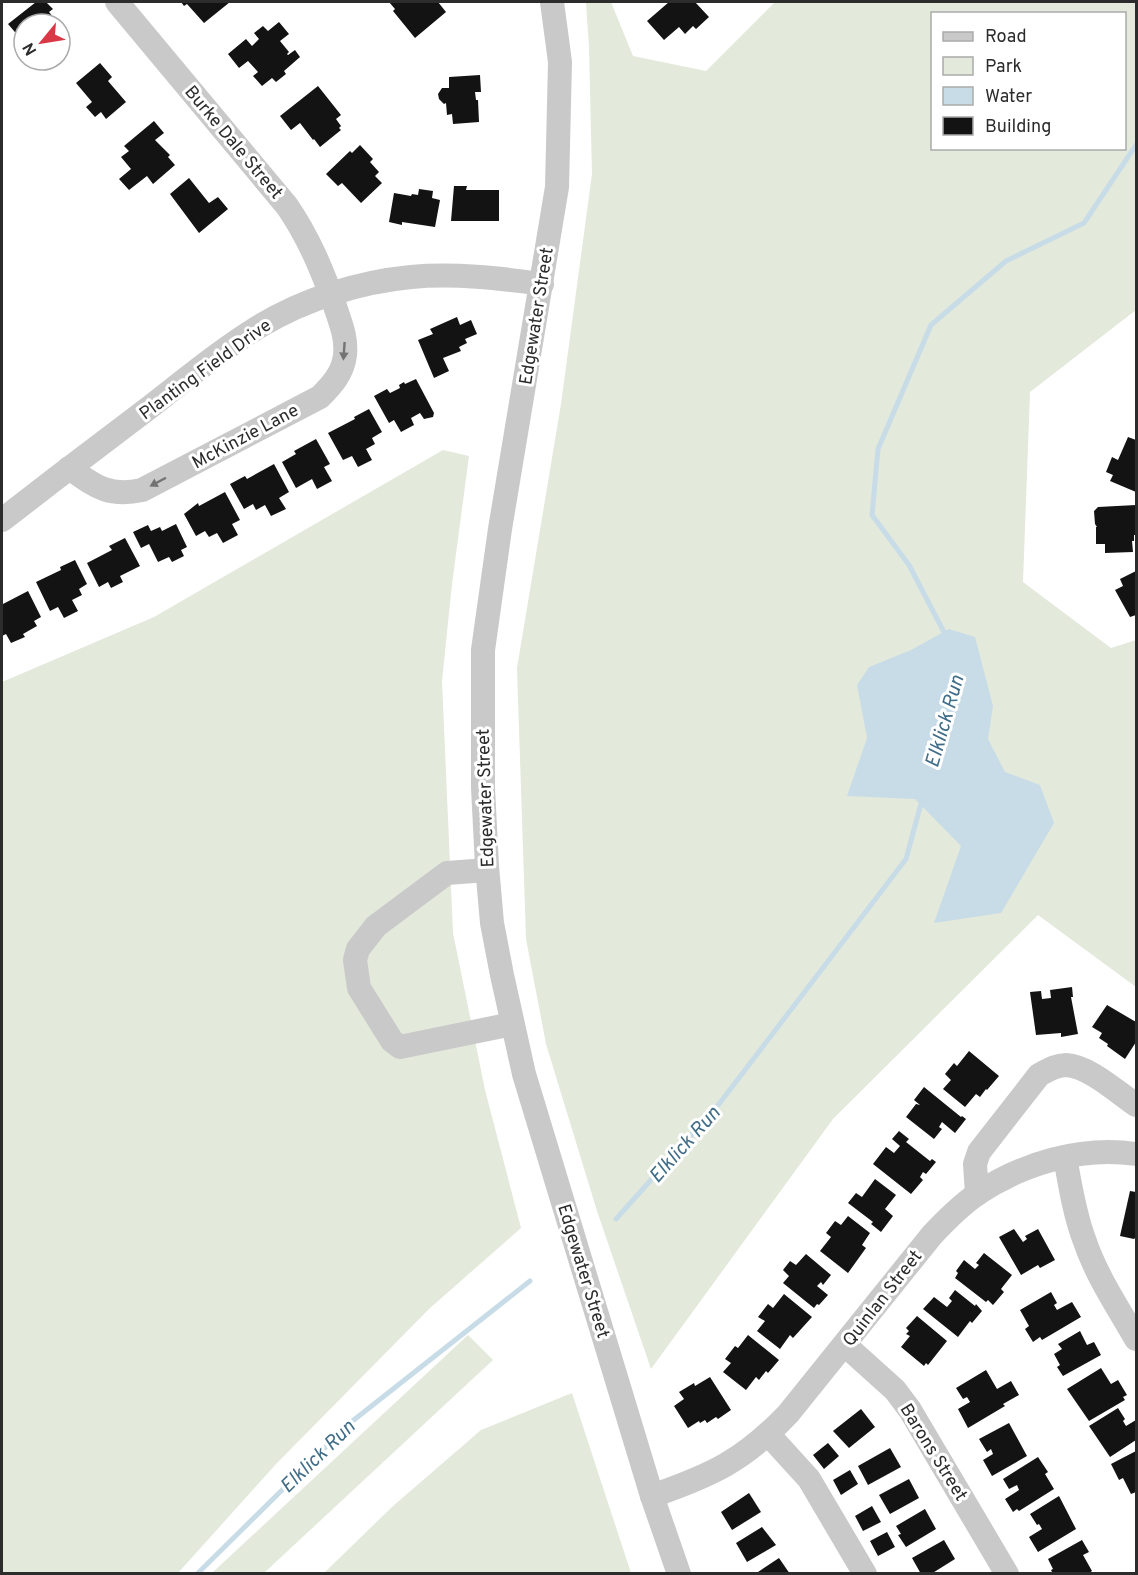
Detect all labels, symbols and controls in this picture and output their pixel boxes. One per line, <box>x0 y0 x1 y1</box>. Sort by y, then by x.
north arrow <box>12 12 72 72</box>
legend <box>931 12 1126 150</box>
text: Road <box>985 26 1027 49</box>
text: N <box>19 39 42 58</box>
text: Park <box>985 56 1022 79</box>
street label: Burke Dale Street <box>179 81 287 205</box>
text: Water <box>985 86 1032 109</box>
text: Building <box>985 116 1051 139</box>
street label: Edgewater Street <box>515 246 560 387</box>
street label: Planting Field Drive <box>135 315 276 426</box>
one-way arrow <box>339 342 349 361</box>
street label: McKinzie Lane <box>188 400 303 475</box>
one-way arrow <box>149 477 166 486</box>
water label: Elklick Run <box>920 672 972 771</box>
street label: Edgewater Street <box>473 728 500 868</box>
water label: Elklick Run <box>644 1101 727 1189</box>
street label: Edgewater Street <box>551 1202 614 1341</box>
street label: Quinlan Street <box>838 1246 928 1352</box>
street label: Barons Street <box>894 1400 972 1506</box>
water label: Elklick Run <box>275 1415 362 1500</box>

